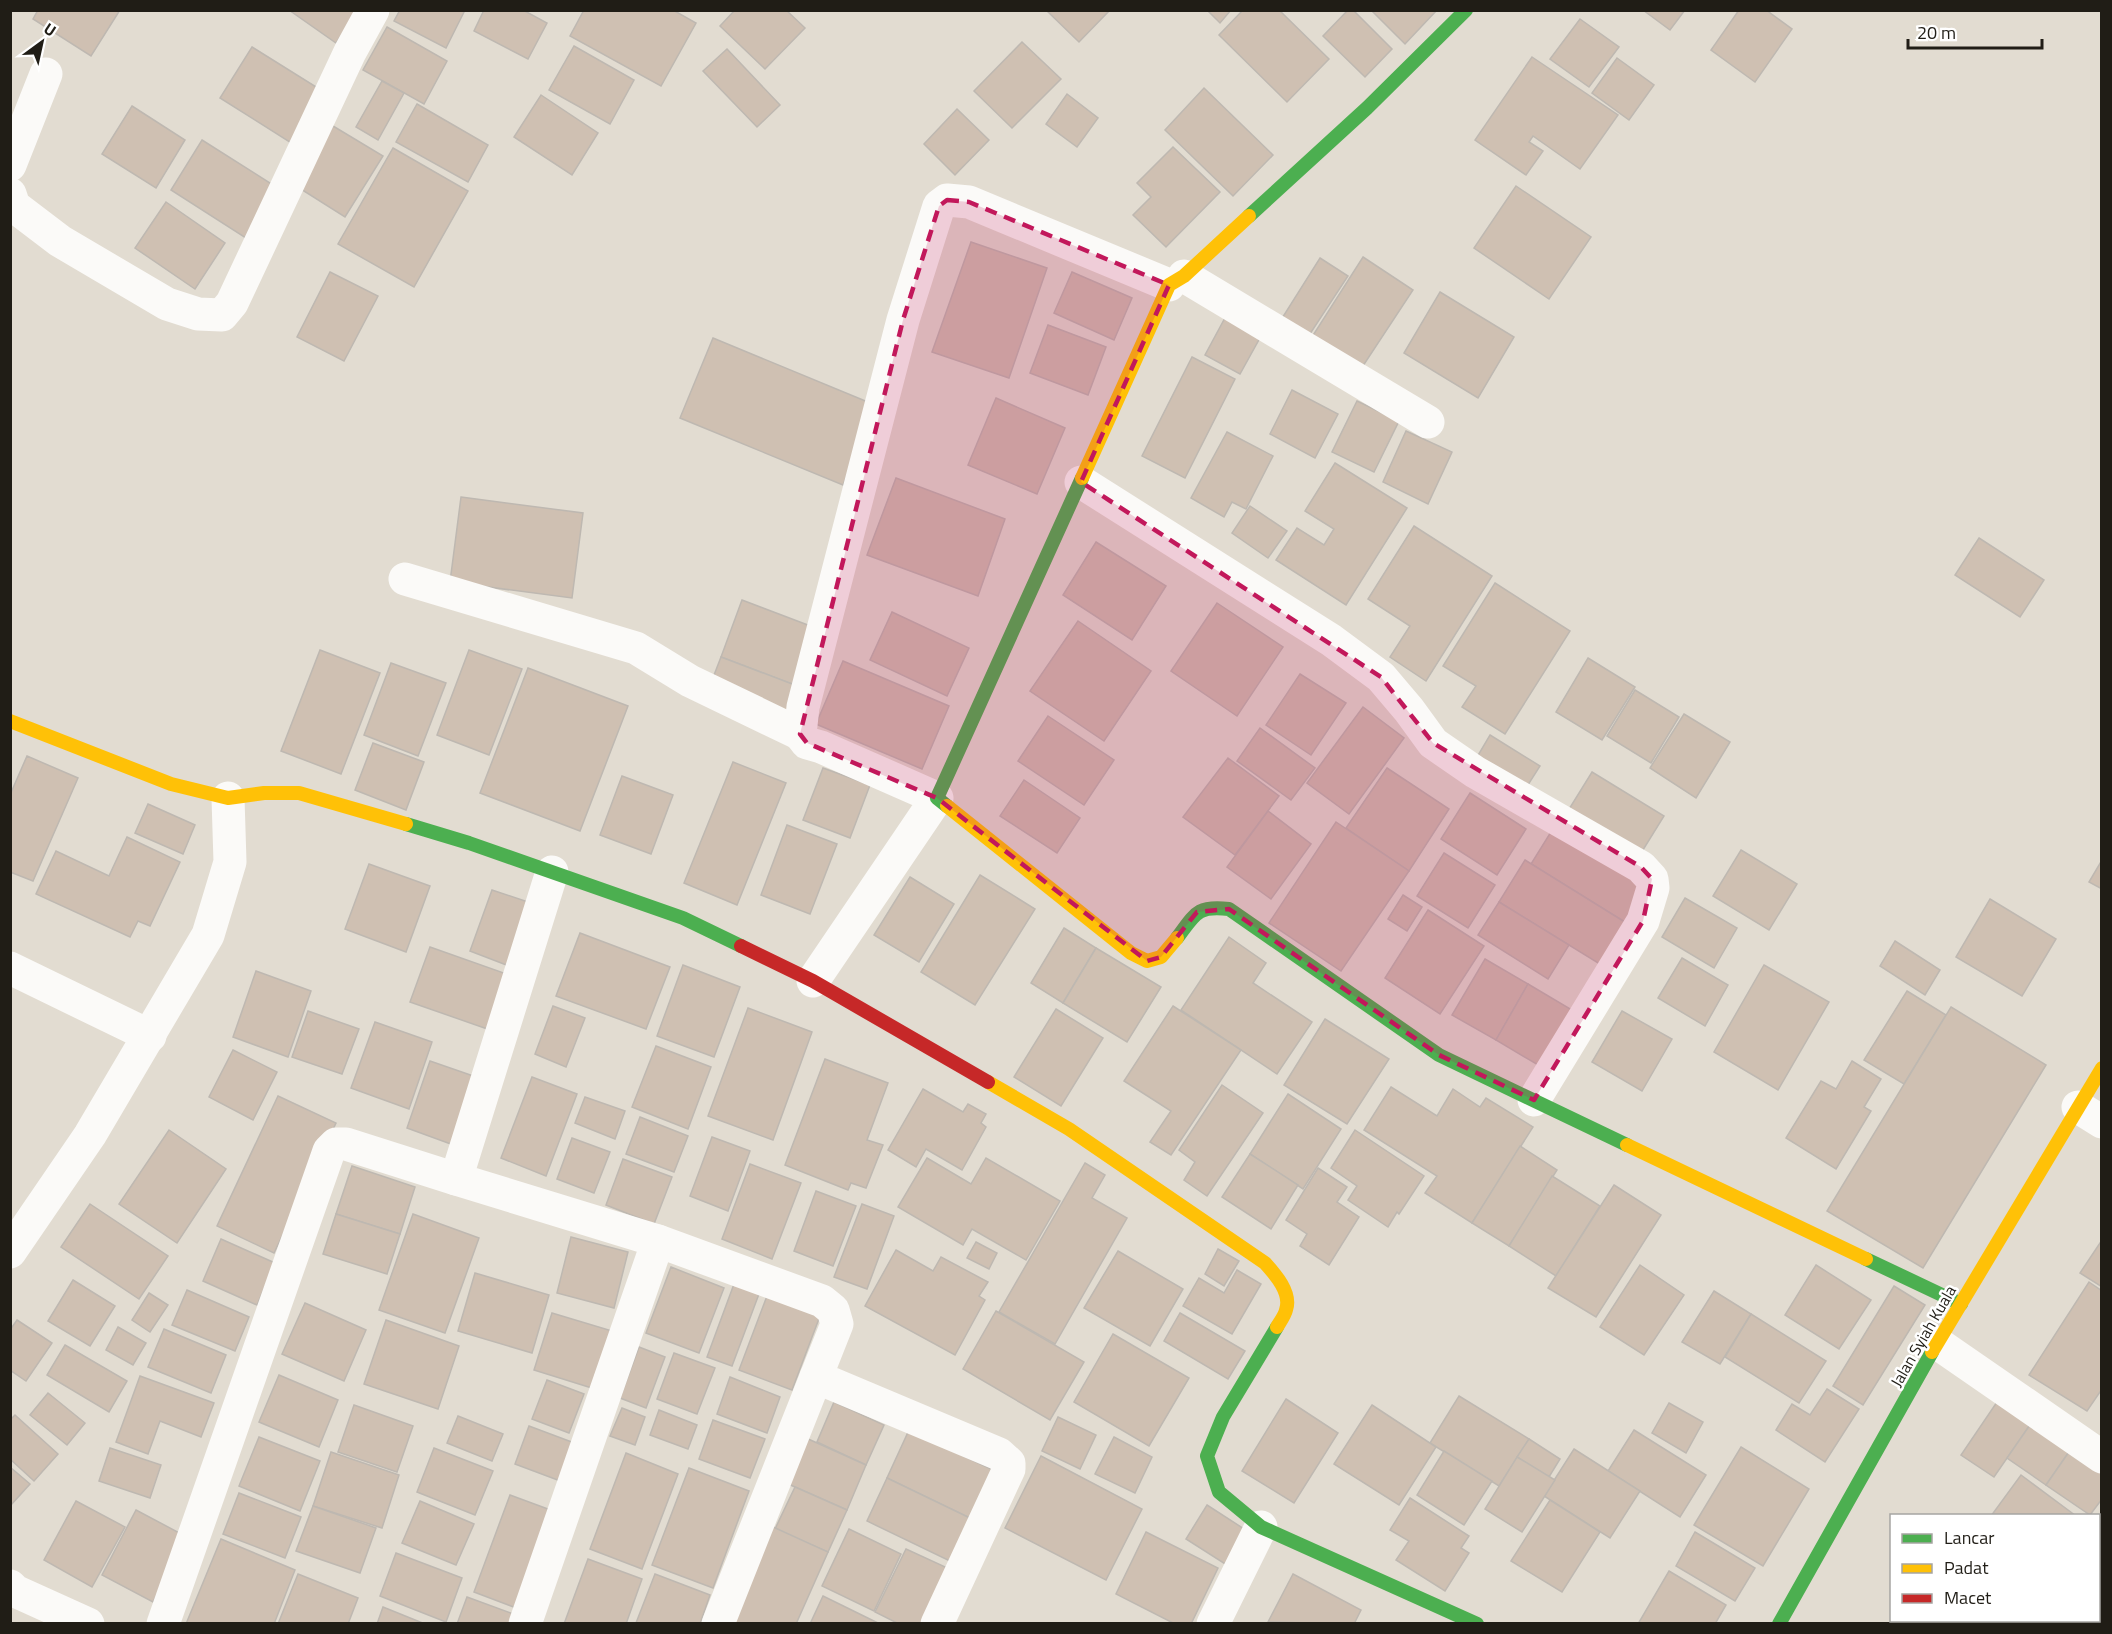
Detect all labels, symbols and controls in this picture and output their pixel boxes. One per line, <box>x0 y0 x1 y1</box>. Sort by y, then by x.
north arrow <box>12 12 72 72</box>
scale bar <box>1908 12 2042 50</box>
text: U <box>39 17 61 42</box>
text: 20 m <box>1917 19 1956 46</box>
street label: Jalan Syiah Kuala <box>1884 1281 1962 1391</box>
legend <box>1890 1514 2100 1622</box>
text: Lancar <box>1944 1524 1994 1551</box>
text: Padat <box>1944 1554 1989 1581</box>
text: Macet <box>1944 1584 1992 1611</box>

